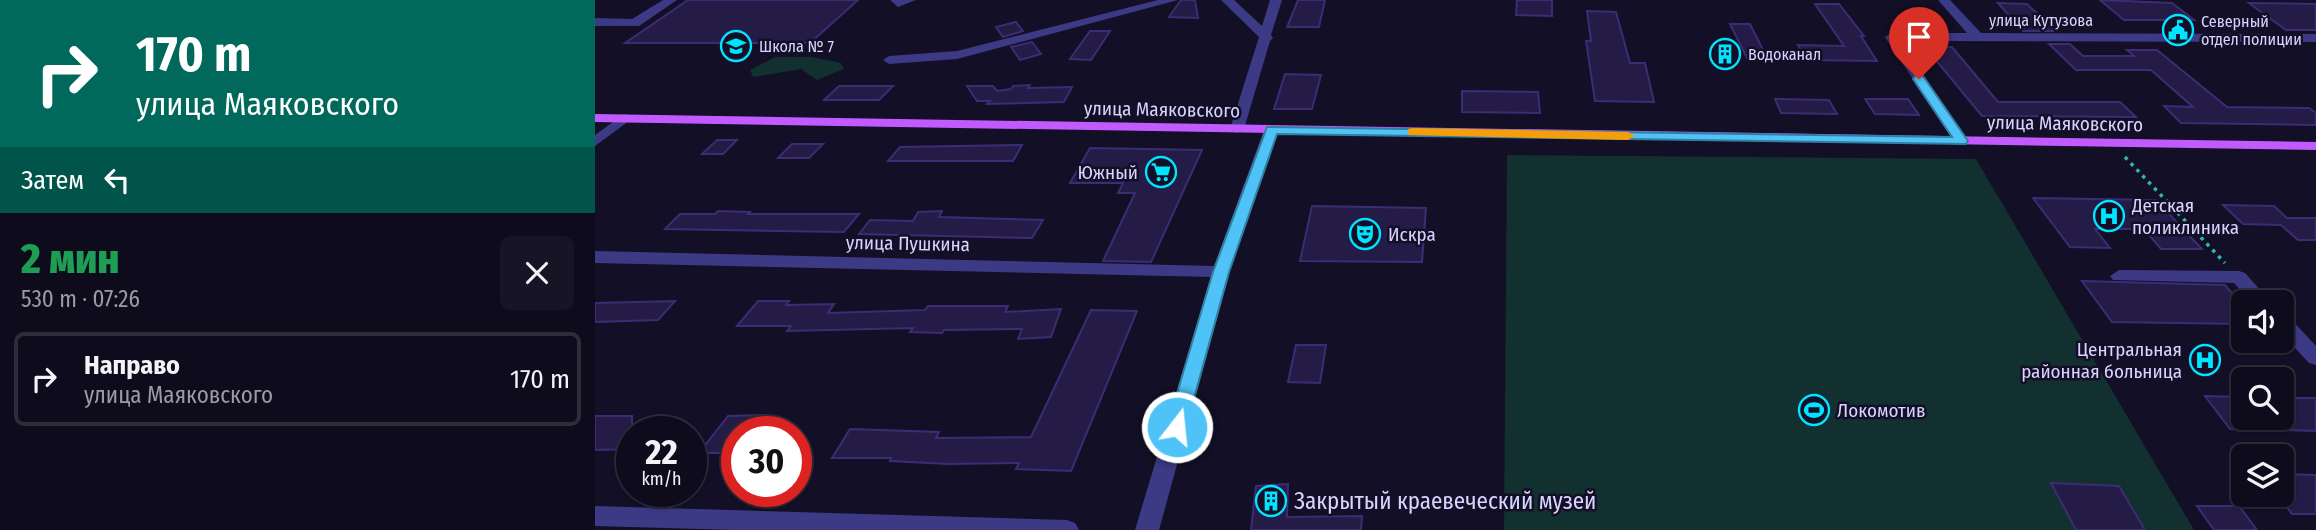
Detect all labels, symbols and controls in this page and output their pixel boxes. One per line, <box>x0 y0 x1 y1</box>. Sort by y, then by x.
pin <box>1889 7 1949 79</box>
street label: улица Кутузова <box>1989 11 2093 30</box>
place label: Северный отдел полиции <box>2201 12 2302 49</box>
public building icon: Северный отдел полиции <box>2161 13 2195 47</box>
icon: arrive <box>1900 18 1938 56</box>
text: 170 m <box>136 25 252 84</box>
icon: right <box>21 28 112 119</box>
school or university icon: Школа № 7 <box>719 29 753 63</box>
place label: Школа № 7 <box>759 37 834 56</box>
building icon: Водоканал <box>1708 37 1742 71</box>
place label: Водоканал <box>1748 45 1821 64</box>
text: улица Маяковского <box>136 85 399 123</box>
street label: улица Маяковского <box>1084 97 1240 122</box>
street label: улица Маяковского <box>1987 111 2143 136</box>
supermarket icon: Южный <box>1144 155 1178 189</box>
icon: left <box>98 161 136 199</box>
place label: Южный <box>1078 161 1138 184</box>
text: Затем <box>21 165 84 196</box>
place label: Детская поликлиника <box>2131 194 2239 239</box>
hospital icon: Детская поликлиника <box>2092 199 2126 233</box>
theatre icon: Искра <box>1348 217 1382 251</box>
place label: Искра <box>1388 223 1436 246</box>
street label: улица Пушкина <box>846 231 970 256</box>
text: 2 мин <box>21 234 120 284</box>
button: close <box>500 236 574 310</box>
text: 530 m · 07:26 <box>21 285 140 313</box>
map controls <box>2231 290 2294 507</box>
button: sound <box>2231 290 2294 353</box>
place label: Центральная районная больница <box>2021 338 2182 383</box>
hospital icon: Центральная районная больница <box>2188 343 2222 377</box>
text: Направо <box>84 350 180 381</box>
icon: right <box>25 360 63 398</box>
text: 170 m <box>510 364 570 395</box>
button: search <box>2231 367 2294 430</box>
text: улица Маяковского <box>84 381 273 409</box>
position arrow <box>1140 390 1214 464</box>
sports icon: Локомотив <box>1797 393 1831 427</box>
place label: Локомотив <box>1837 399 1925 422</box>
speed limit sign: 30 <box>721 416 812 507</box>
text: 22 <box>645 431 678 473</box>
button: layers <box>2231 444 2294 507</box>
text: km/h <box>641 468 682 490</box>
building icon: Закрытый краевеческий музей <box>1254 484 1288 518</box>
place label: Закрытый краевеческий музей <box>1294 487 1596 515</box>

